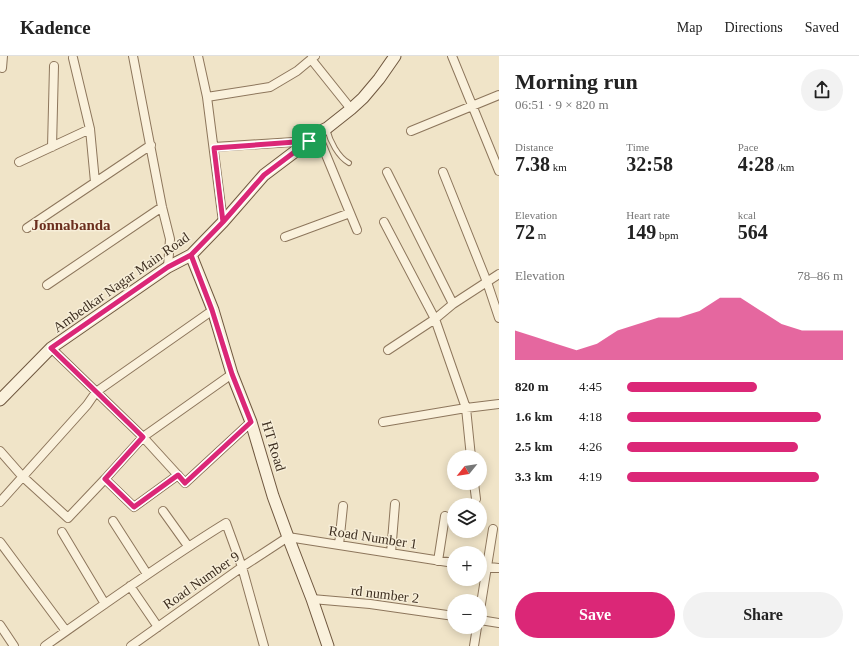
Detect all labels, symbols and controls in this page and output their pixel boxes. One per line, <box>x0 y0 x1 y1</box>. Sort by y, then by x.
text: Kadence <box>20 17 91 38</box>
text: Map <box>677 20 702 35</box>
text: Directions <box>724 20 783 35</box>
text: Saved <box>805 20 839 35</box>
text: Morning run <box>515 69 638 94</box>
button: share <box>801 69 843 111</box>
text: 06:51 · 9 × 820 m <box>515 97 609 112</box>
pin <box>292 124 326 158</box>
icon: arrive <box>298 130 320 152</box>
text: Distance <box>515 141 553 153</box>
text: Time <box>626 141 649 153</box>
text: Pace <box>738 141 758 153</box>
text: 7.38 <box>515 153 550 175</box>
text: 32:58 <box>626 153 673 175</box>
text: 4:28 <box>738 153 774 175</box>
text: km <box>550 161 567 173</box>
text: /km <box>774 161 794 173</box>
text: Elevation <box>515 209 557 221</box>
text: Heart rate <box>626 209 670 221</box>
text: kcal <box>738 209 756 221</box>
district label: Jonnabanda <box>31 217 111 233</box>
text: 72 <box>515 221 535 243</box>
text: 149 <box>626 221 656 243</box>
text: 564 <box>738 221 768 243</box>
text: m <box>535 229 546 241</box>
text: bpm <box>656 229 679 241</box>
street label: Ambedkar Nagar Main Road <box>50 230 192 335</box>
text: Elevation <box>515 268 565 283</box>
text: 78–86 m <box>797 268 843 283</box>
text: 820 m <box>515 379 549 394</box>
text: 4:45 <box>579 379 602 394</box>
text: 1.6 km <box>515 409 553 424</box>
text: 4:18 <box>579 409 602 424</box>
street label: HT Road <box>259 419 288 473</box>
text: 2.5 km <box>515 439 553 454</box>
text: 4:26 <box>579 439 602 454</box>
north arrow <box>447 450 487 490</box>
map controls <box>447 450 487 634</box>
text: 3.3 km <box>515 469 553 484</box>
text: 4:19 <box>579 469 602 484</box>
button: layers <box>447 498 487 538</box>
street label: Road Number 1 <box>328 523 418 552</box>
button: + <box>447 546 487 586</box>
street label: Road Number 9 <box>160 549 242 612</box>
street label: rd number 2 <box>350 583 420 606</box>
button: Save <box>515 592 675 638</box>
button: Share <box>683 592 843 638</box>
button: − <box>447 594 487 634</box>

